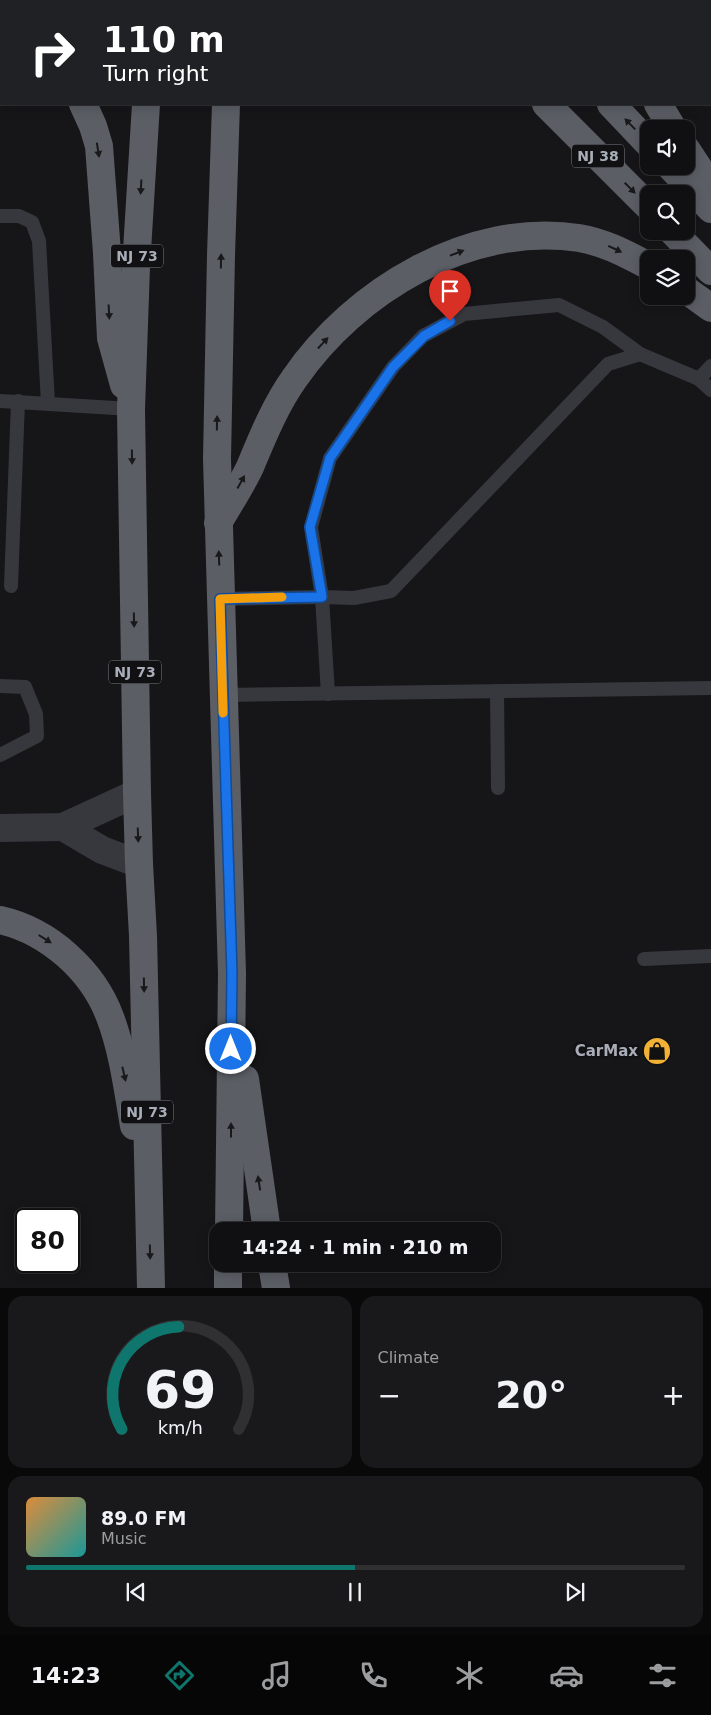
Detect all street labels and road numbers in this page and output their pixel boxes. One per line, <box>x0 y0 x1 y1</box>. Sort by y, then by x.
road number: NJ 38 <box>572 144 624 168</box>
road number: NJ 73 <box>111 245 163 268</box>
road number: NJ 73 <box>109 660 161 684</box>
road number: NJ 73 <box>121 1100 173 1124</box>

